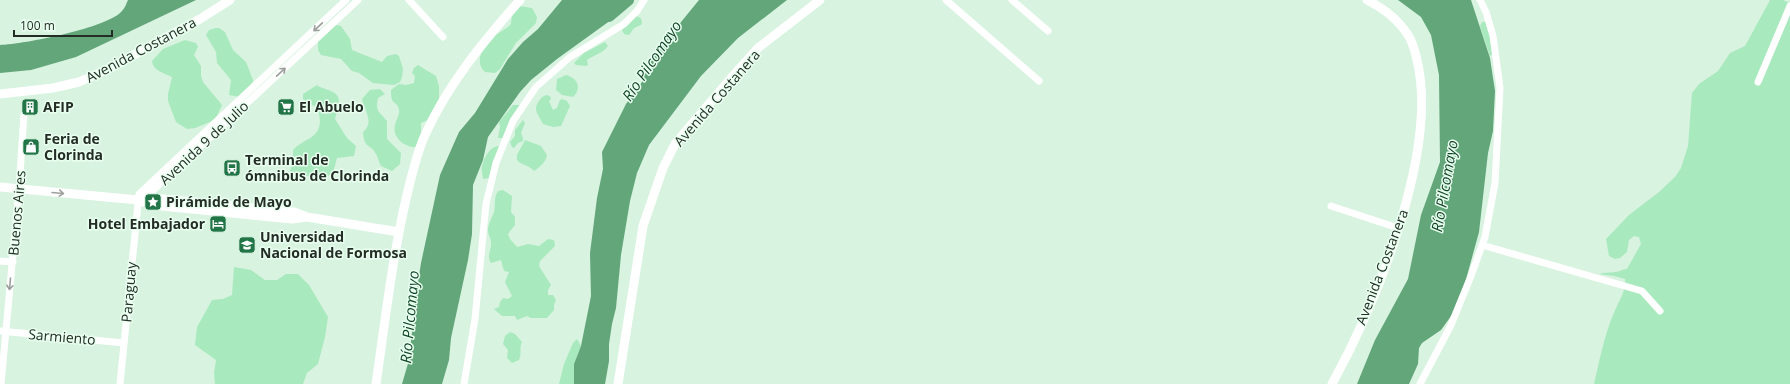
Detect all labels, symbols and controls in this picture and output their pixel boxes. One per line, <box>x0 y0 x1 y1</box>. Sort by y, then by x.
scale bar <box>14 12 112 38</box>
street label: Avenida Costanera <box>82 12 199 87</box>
water label: Río Pilcomayo <box>617 16 685 105</box>
text: 100 m <box>20 17 55 34</box>
one-way arrow <box>313 22 323 31</box>
street label: Avenida Costanera <box>669 45 764 150</box>
one-way arrow <box>276 67 286 77</box>
street label: Avenida 9 de Julio <box>155 96 252 189</box>
building icon: AFIP <box>20 97 40 117</box>
place label: AFIP <box>43 97 74 116</box>
supermarket icon: El Abuelo <box>276 97 296 117</box>
place label: El Abuelo <box>299 97 364 116</box>
place label: Feria de Clorinda <box>44 129 103 164</box>
shop icon: Feria de Clorinda <box>21 137 41 157</box>
water label: Río Pilcomayo <box>1426 138 1462 233</box>
place label: Terminal de ómnibus de Clorinda <box>245 150 389 185</box>
bus stop icon: Terminal de ómnibus de Clorinda <box>222 158 242 178</box>
street label: Buenos Aires <box>3 169 30 256</box>
one-way arrow <box>51 189 64 196</box>
place icon: Pirámide de Mayo <box>143 192 163 212</box>
place label: Pirámide de Mayo <box>166 192 292 211</box>
street label: Avenida Costanera <box>1351 206 1412 327</box>
place label: Hotel Embajador <box>88 214 206 233</box>
hotel icon: Hotel Embajador <box>208 214 228 234</box>
place label: Universidad Nacional de Formosa <box>260 227 407 262</box>
school or university icon: Universidad Nacional de Formosa <box>237 235 257 255</box>
street label: Paraguay <box>116 260 141 323</box>
water label: Río Pilcomayo <box>395 270 423 364</box>
one-way arrow <box>7 277 14 290</box>
street label: Sarmiento <box>28 324 97 349</box>

